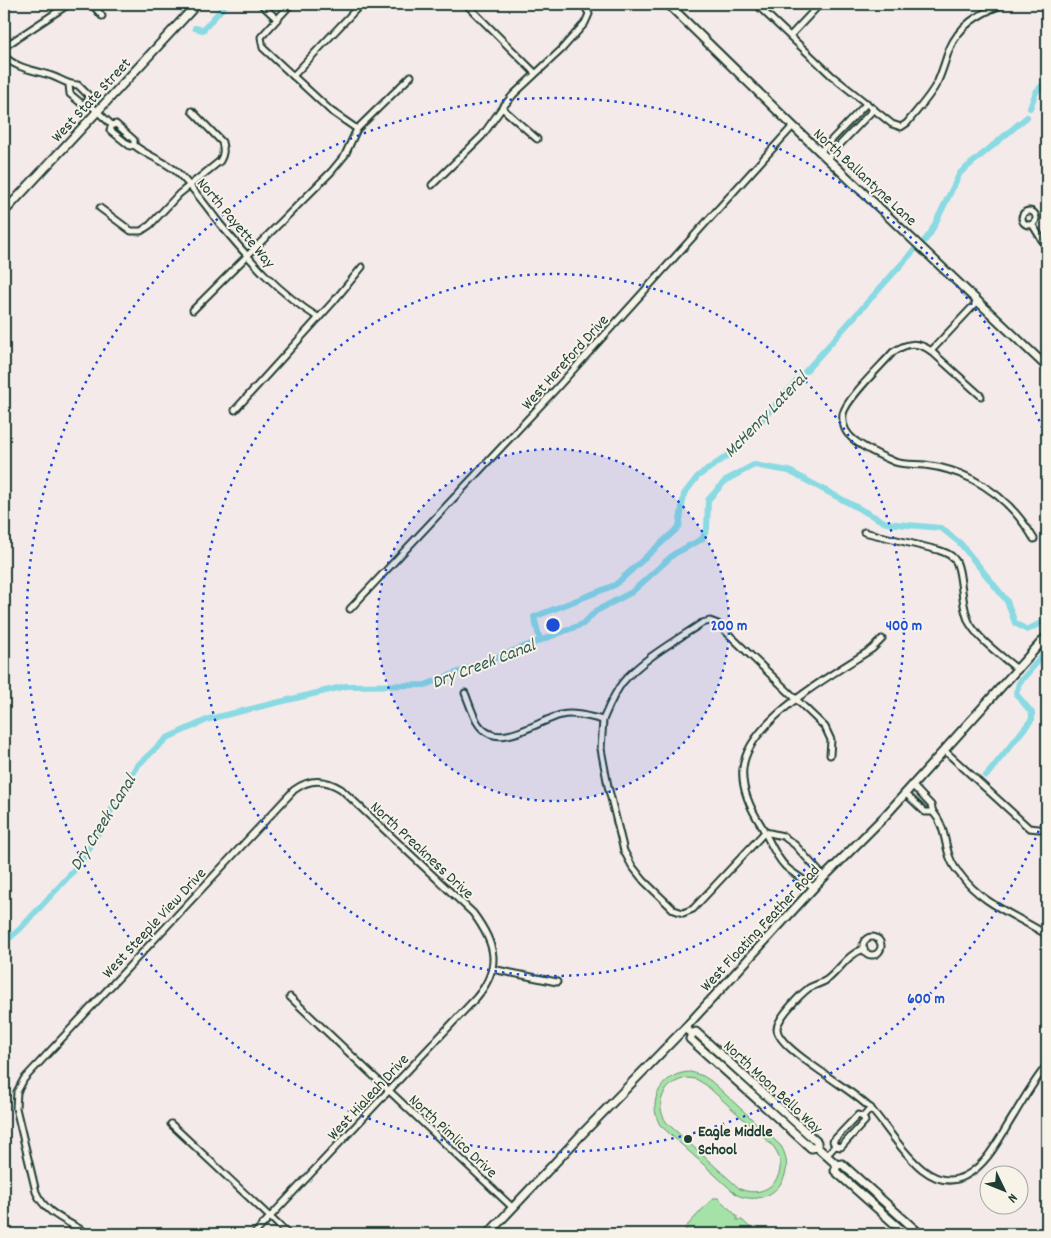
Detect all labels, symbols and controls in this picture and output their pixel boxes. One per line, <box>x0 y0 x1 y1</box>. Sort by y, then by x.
street label: West State Street <box>46 53 137 148</box>
street label: North Ballantyne Lane <box>807 124 921 232</box>
street label: North Payette Way <box>190 173 280 274</box>
street label: West Hereford Drive <box>517 310 615 415</box>
water label: McHenry Lateral <box>719 366 816 464</box>
centre of rings <box>544 616 562 634</box>
text: 200 m <box>711 616 747 638</box>
text: 400 m <box>886 616 922 638</box>
water label: Dry Creek Canal <box>429 634 541 696</box>
water label: Dry Creek Canal <box>65 769 144 876</box>
street label: North Preakness Drive <box>364 797 478 905</box>
street label: West Floating Feather Road <box>696 860 826 997</box>
street label: West Steeple View Drive <box>97 863 212 984</box>
text: 600 m <box>907 989 945 1011</box>
street label: North Moon Bello Way <box>717 1036 828 1140</box>
street label: West Hialeah Drive <box>322 1049 415 1146</box>
street label: North Pimlico Drive <box>403 1090 502 1184</box>
place label: Eagle Middle School <box>698 1121 772 1162</box>
marker: Eagle Middle School <box>682 1133 694 1145</box>
north arrow <box>978 1166 1028 1216</box>
text: N <box>1002 1188 1022 1207</box>

